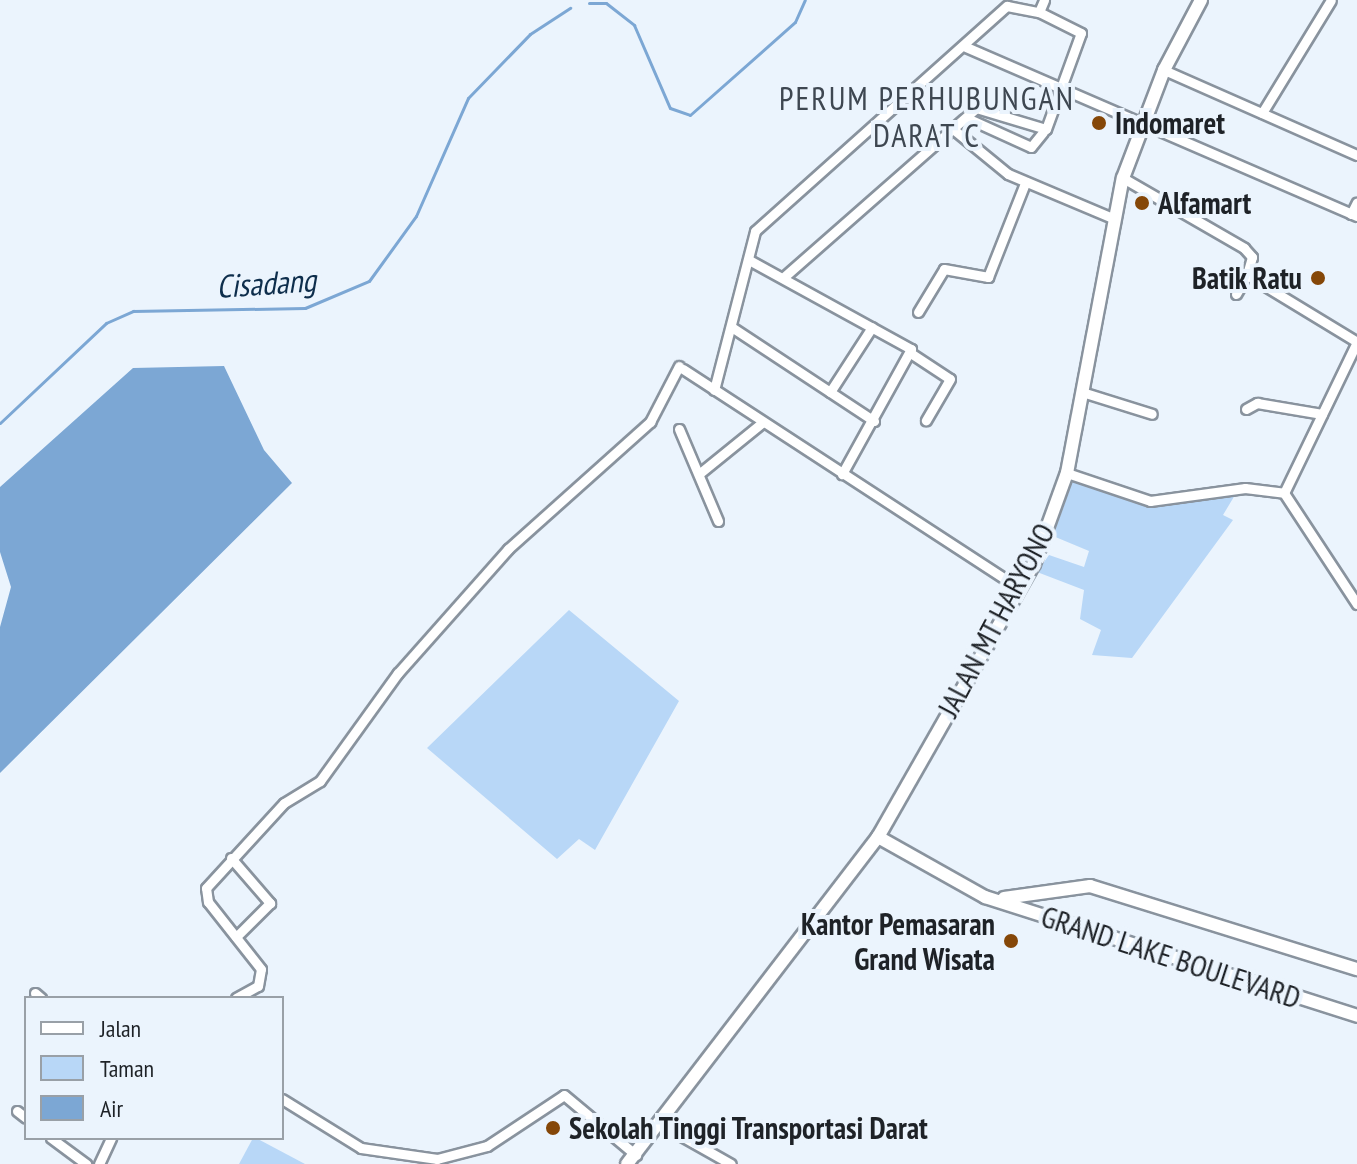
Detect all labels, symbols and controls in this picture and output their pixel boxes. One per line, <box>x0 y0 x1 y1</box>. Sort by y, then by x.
district label: PERUM PERHUBUNGAN DARAT C <box>779 80 1075 155</box>
place label: Indomaret <box>1115 105 1225 141</box>
marker: Indomaret <box>1090 114 1108 132</box>
place label: Alfamart <box>1158 185 1251 221</box>
marker: Alfamart <box>1133 194 1151 212</box>
water label: Cisadang <box>215 260 317 306</box>
place label: Batik Ratu <box>1191 260 1302 296</box>
marker: Batik Ratu <box>1309 269 1327 287</box>
street label: JALAN MT HARYONO <box>930 517 1062 723</box>
street label: GRAND LAKE BOULEVARD <box>1037 898 1305 1016</box>
place label: Kantor Pemasaran Grand Wisata <box>801 906 995 976</box>
marker: Kantor Pemasaran Grand Wisata <box>1002 932 1020 950</box>
legend <box>24 996 284 1140</box>
text: Jalan <box>100 1013 141 1044</box>
text: Taman <box>100 1053 154 1084</box>
text: Air <box>100 1093 123 1124</box>
place label: Sekolah Tinggi Transportasi Darat <box>569 1110 930 1146</box>
marker: Sekolah Tinggi Transportasi Darat <box>544 1119 562 1137</box>

